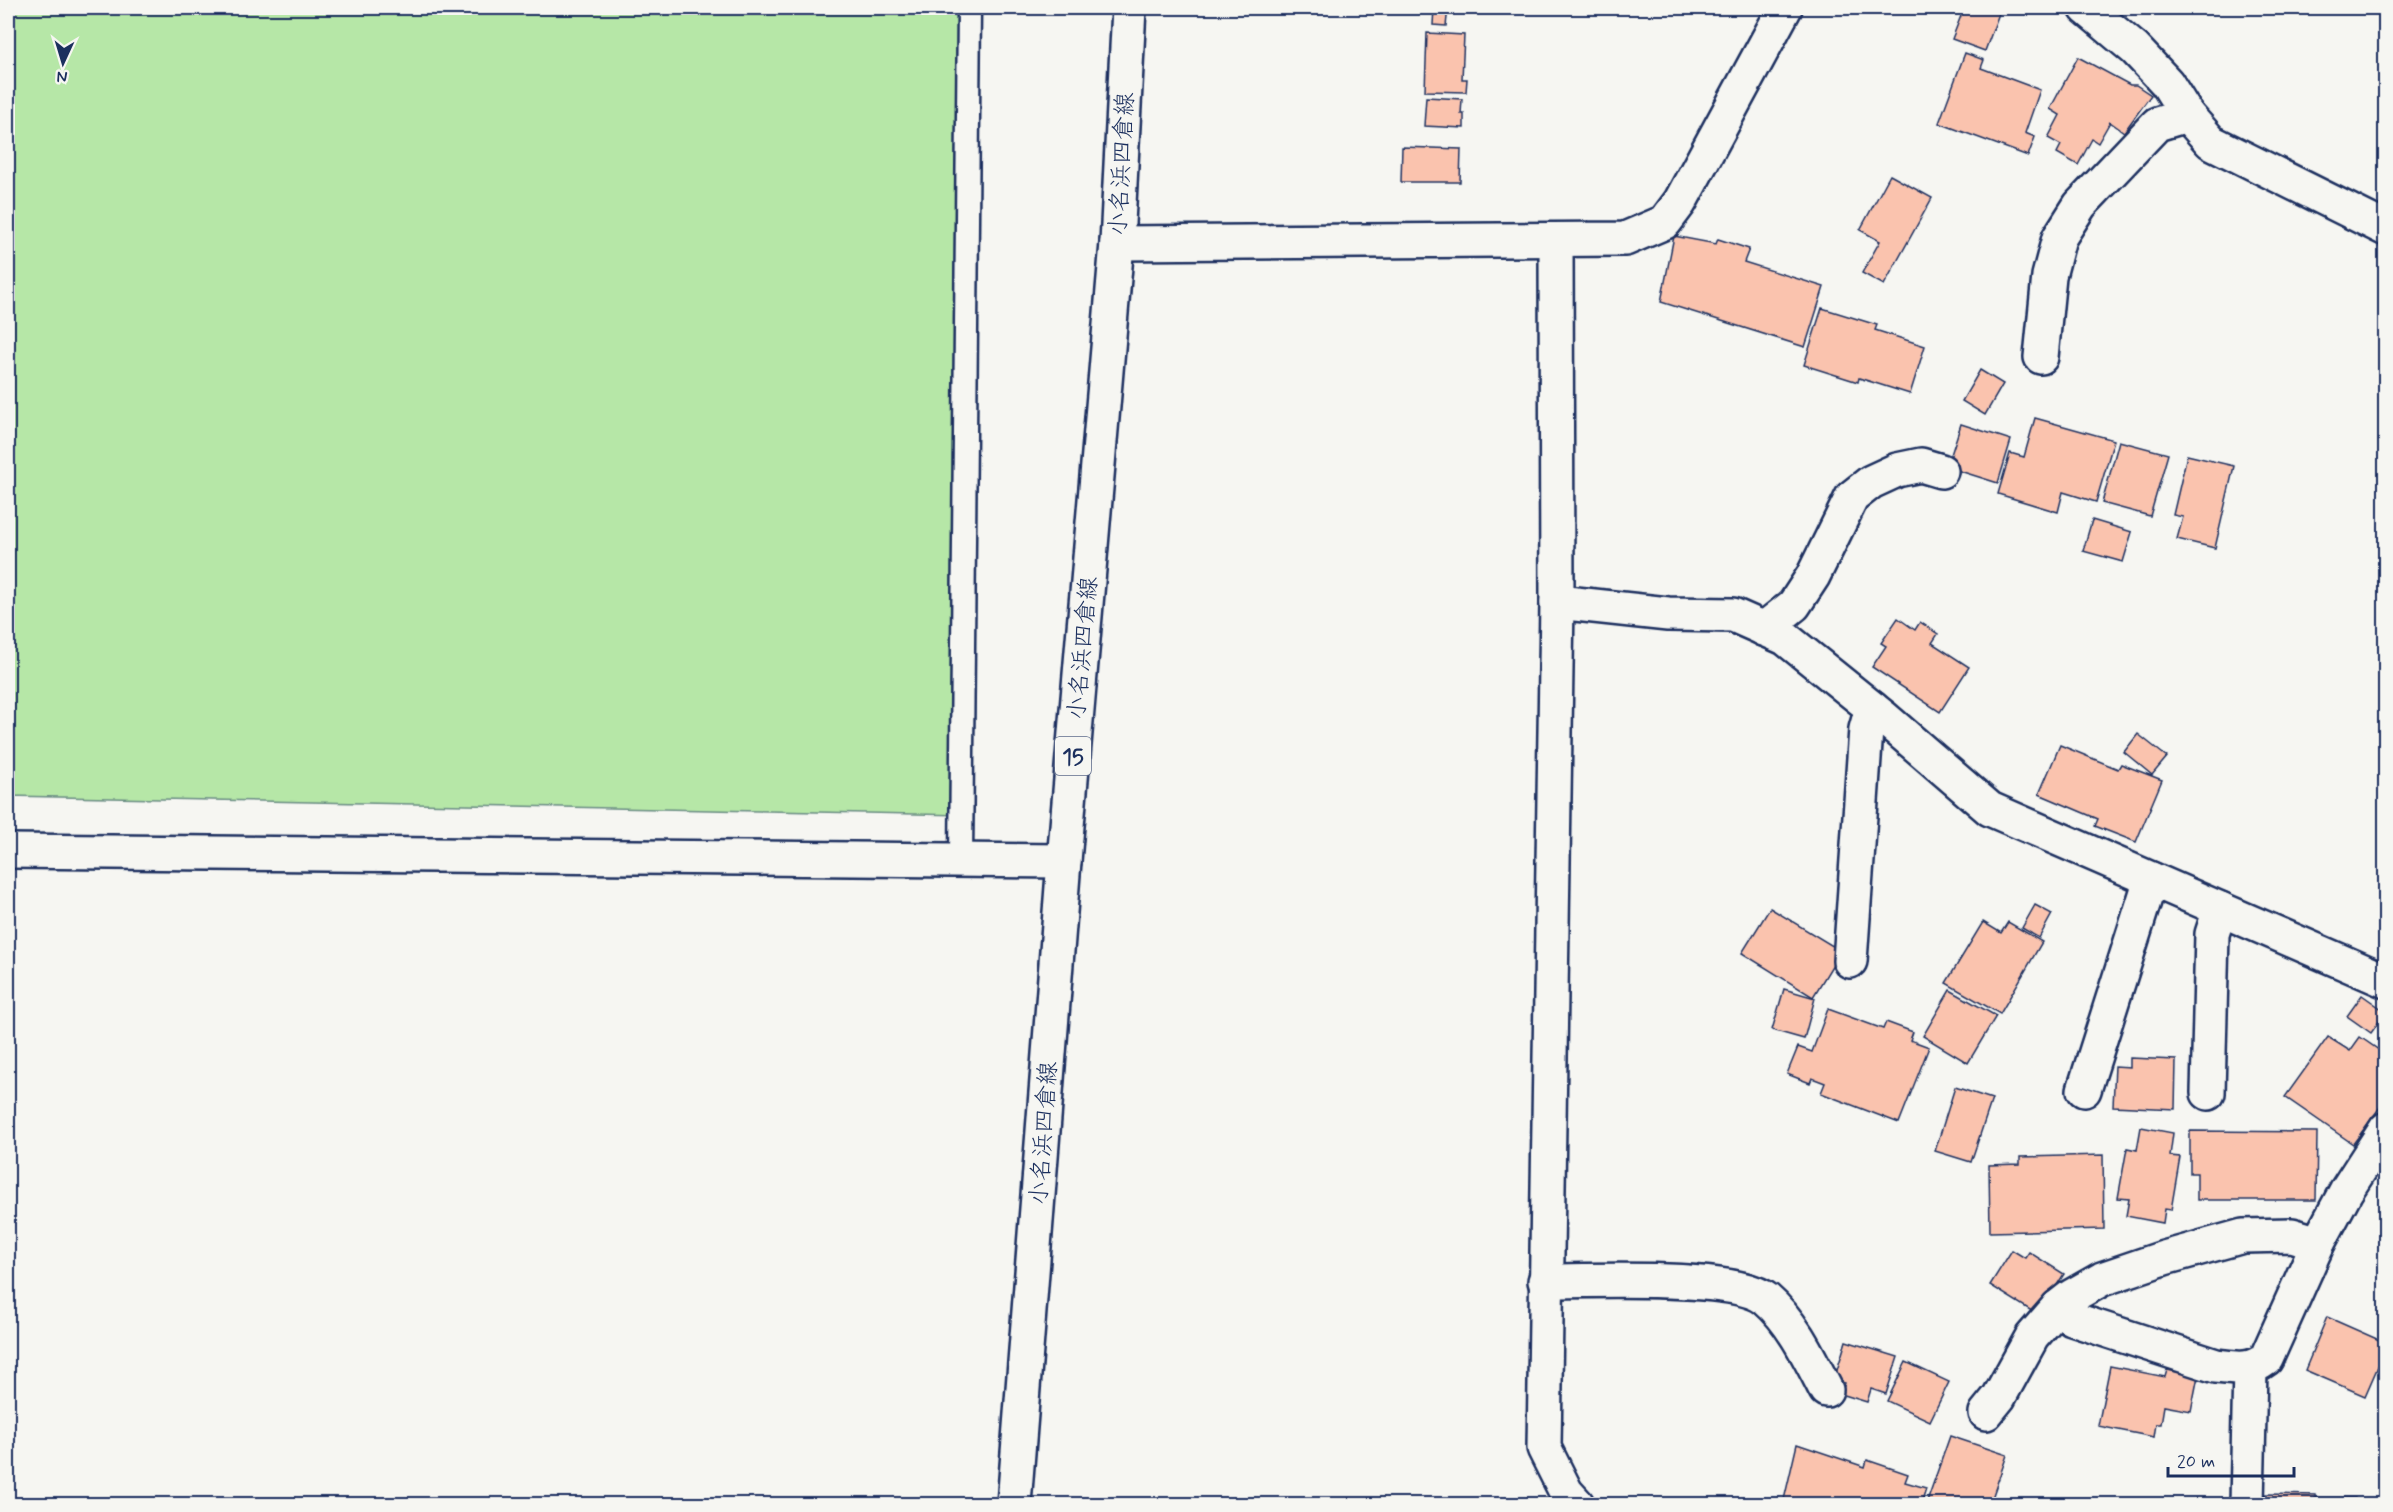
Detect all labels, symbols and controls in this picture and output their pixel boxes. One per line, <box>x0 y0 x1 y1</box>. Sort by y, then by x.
north arrow <box>33 33 93 93</box>
text: N <box>56 66 68 87</box>
street label: 小名浜四倉線 <box>1103 91 1142 237</box>
street label: 小名浜四倉線 <box>1062 575 1105 721</box>
road number: 15 <box>1055 737 1091 775</box>
street label: 小名浜四倉線 <box>1024 1060 1065 1206</box>
scale bar <box>2168 1440 2294 1478</box>
text: 20 m <box>2177 1450 2215 1474</box>

